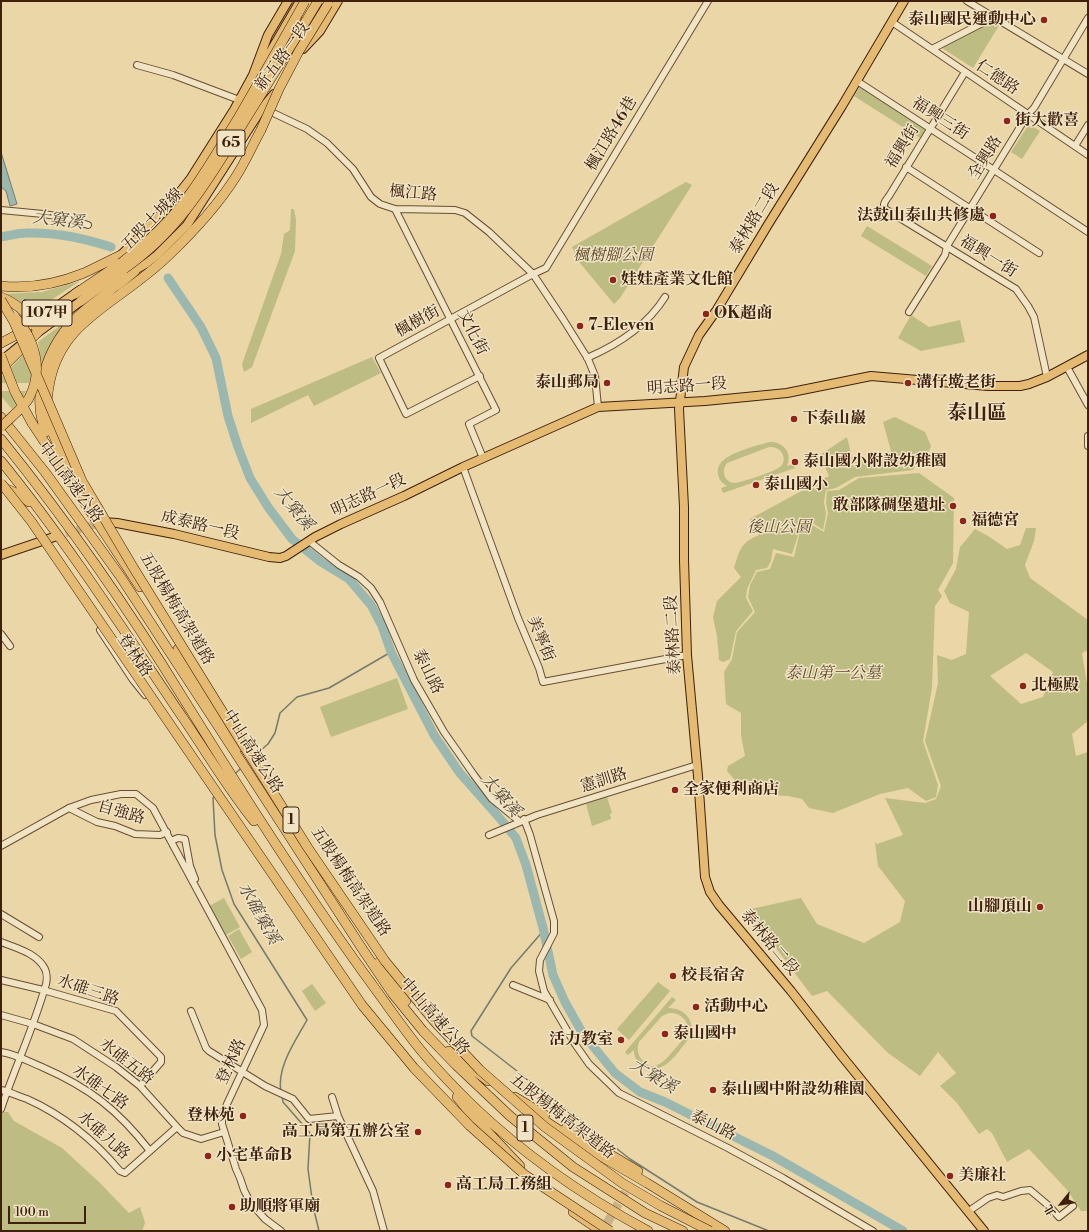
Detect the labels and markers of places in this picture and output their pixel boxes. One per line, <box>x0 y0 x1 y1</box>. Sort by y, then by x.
place label: 泰山國民運動中心 <box>908 10 1036 30</box>
marker: 泰山國民運動中心 <box>1039 15 1049 25</box>
place label: 街大歡喜 <box>1015 111 1079 131</box>
marker: 街大歡喜 <box>1002 116 1012 126</box>
place label: 法鼓山泰山共修處 <box>857 206 985 226</box>
marker: 法鼓山泰山共修處 <box>988 211 998 221</box>
place label: 娃娃產業文化館 <box>621 270 733 290</box>
marker: 娃娃產業文化館 <box>608 275 618 285</box>
place label: OK超商 <box>714 304 772 324</box>
marker: OK超商 <box>701 309 711 319</box>
place label: 7-Eleven <box>588 316 654 336</box>
marker: 7-Eleven <box>575 321 585 331</box>
place label: 泰山郵局 <box>535 373 599 393</box>
place label: 溝仔墘老街 <box>916 373 996 393</box>
marker: 泰山郵局 <box>602 378 612 388</box>
marker: 溝仔墘老街 <box>903 378 913 388</box>
place label: 下泰山巖 <box>802 409 866 429</box>
marker: 下泰山巖 <box>789 414 799 424</box>
place label: 泰山國小附設幼稚園 <box>803 452 947 472</box>
marker: 泰山國小附設幼稚園 <box>790 457 800 467</box>
place label: 泰山國小 <box>764 475 828 495</box>
marker: 泰山國小 <box>751 480 761 490</box>
place label: 敢部隊碉堡遺址 <box>833 496 945 516</box>
marker: 敢部隊碉堡遺址 <box>948 501 958 511</box>
place label: 福德宮 <box>971 511 1019 531</box>
marker: 福德宮 <box>958 516 968 526</box>
place label: 北極殿 <box>1031 676 1079 696</box>
marker: 北極殿 <box>1018 681 1028 691</box>
place label: 全家便利商店 <box>683 780 779 800</box>
marker: 全家便利商店 <box>670 785 680 795</box>
place label: 山腳頂山 <box>968 897 1032 917</box>
marker: 山腳頂山 <box>1035 902 1045 912</box>
place label: 校長宿舍 <box>681 966 745 986</box>
marker: 校長宿舍 <box>668 971 678 981</box>
place label: 活動中心 <box>704 997 768 1017</box>
marker: 活動中心 <box>691 1002 701 1012</box>
place label: 泰山國中 <box>673 1024 737 1044</box>
marker: 泰山國中 <box>660 1029 670 1039</box>
place label: 活力教室 <box>549 1030 613 1050</box>
marker: 活力教室 <box>616 1035 626 1045</box>
place label: 泰山國中附設幼稚園 <box>721 1080 865 1100</box>
marker: 泰山國中附設幼稚園 <box>708 1085 718 1095</box>
place label: 登林苑 <box>187 1106 235 1126</box>
marker: 登林苑 <box>238 1111 248 1121</box>
place label: 高工局第五辦公室 <box>282 1122 410 1142</box>
marker: 高工局第五辦公室 <box>413 1127 423 1137</box>
place label: 小宅革命B <box>216 1146 292 1166</box>
marker: 小宅革命B <box>203 1151 213 1161</box>
place label: 美廉社 <box>958 1166 1006 1186</box>
marker: 美廉社 <box>945 1171 955 1181</box>
place label: 高工局工務組 <box>456 1175 552 1195</box>
marker: 高工局工務組 <box>443 1180 453 1190</box>
place label: 助順將軍廟 <box>240 1197 320 1217</box>
marker: 助順將軍廟 <box>227 1202 237 1212</box>

